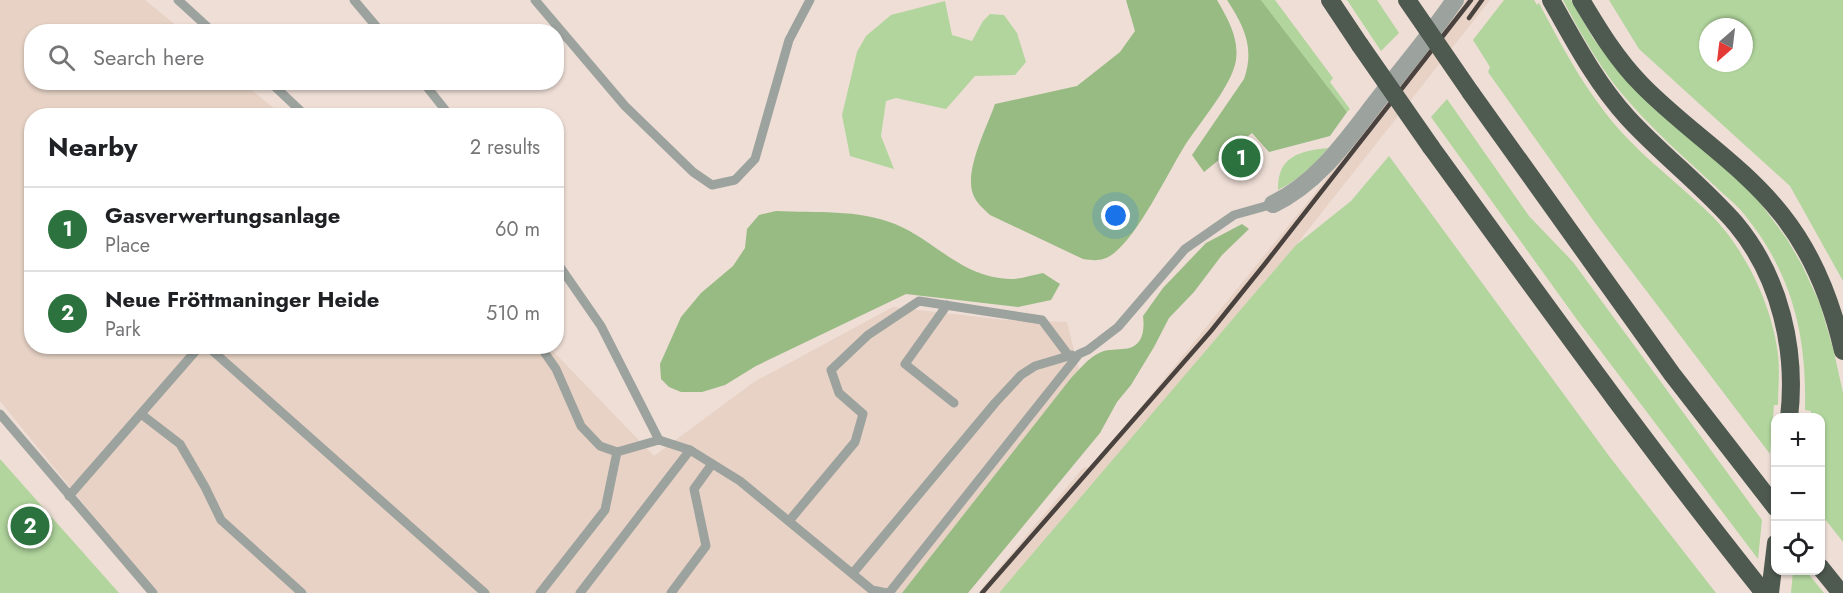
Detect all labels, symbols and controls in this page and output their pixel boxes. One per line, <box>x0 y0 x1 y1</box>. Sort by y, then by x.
north arrow <box>1699 18 1753 72</box>
search box <box>24 24 564 90</box>
icon: search <box>45 41 78 74</box>
text: Search here <box>93 41 204 73</box>
text: Nearby <box>48 128 137 166</box>
text: 2 results <box>470 133 540 162</box>
pin: 1 <box>1222 136 1260 180</box>
text: Gasverwertungsanlage <box>105 199 340 231</box>
your location <box>1101 201 1130 230</box>
text: 1 <box>62 215 73 244</box>
text: 60 m <box>495 215 540 244</box>
text: Place <box>105 231 150 260</box>
text: Neue Fröttmaninger Heide <box>105 283 379 315</box>
text: 2 <box>61 299 74 328</box>
text: 510 m <box>486 299 540 328</box>
text: Park <box>105 315 141 344</box>
map controls <box>1771 413 1825 575</box>
button: + <box>1771 413 1825 467</box>
button: − <box>1771 467 1825 521</box>
pin: 2 <box>10 504 50 548</box>
button: locate <box>1771 521 1825 575</box>

